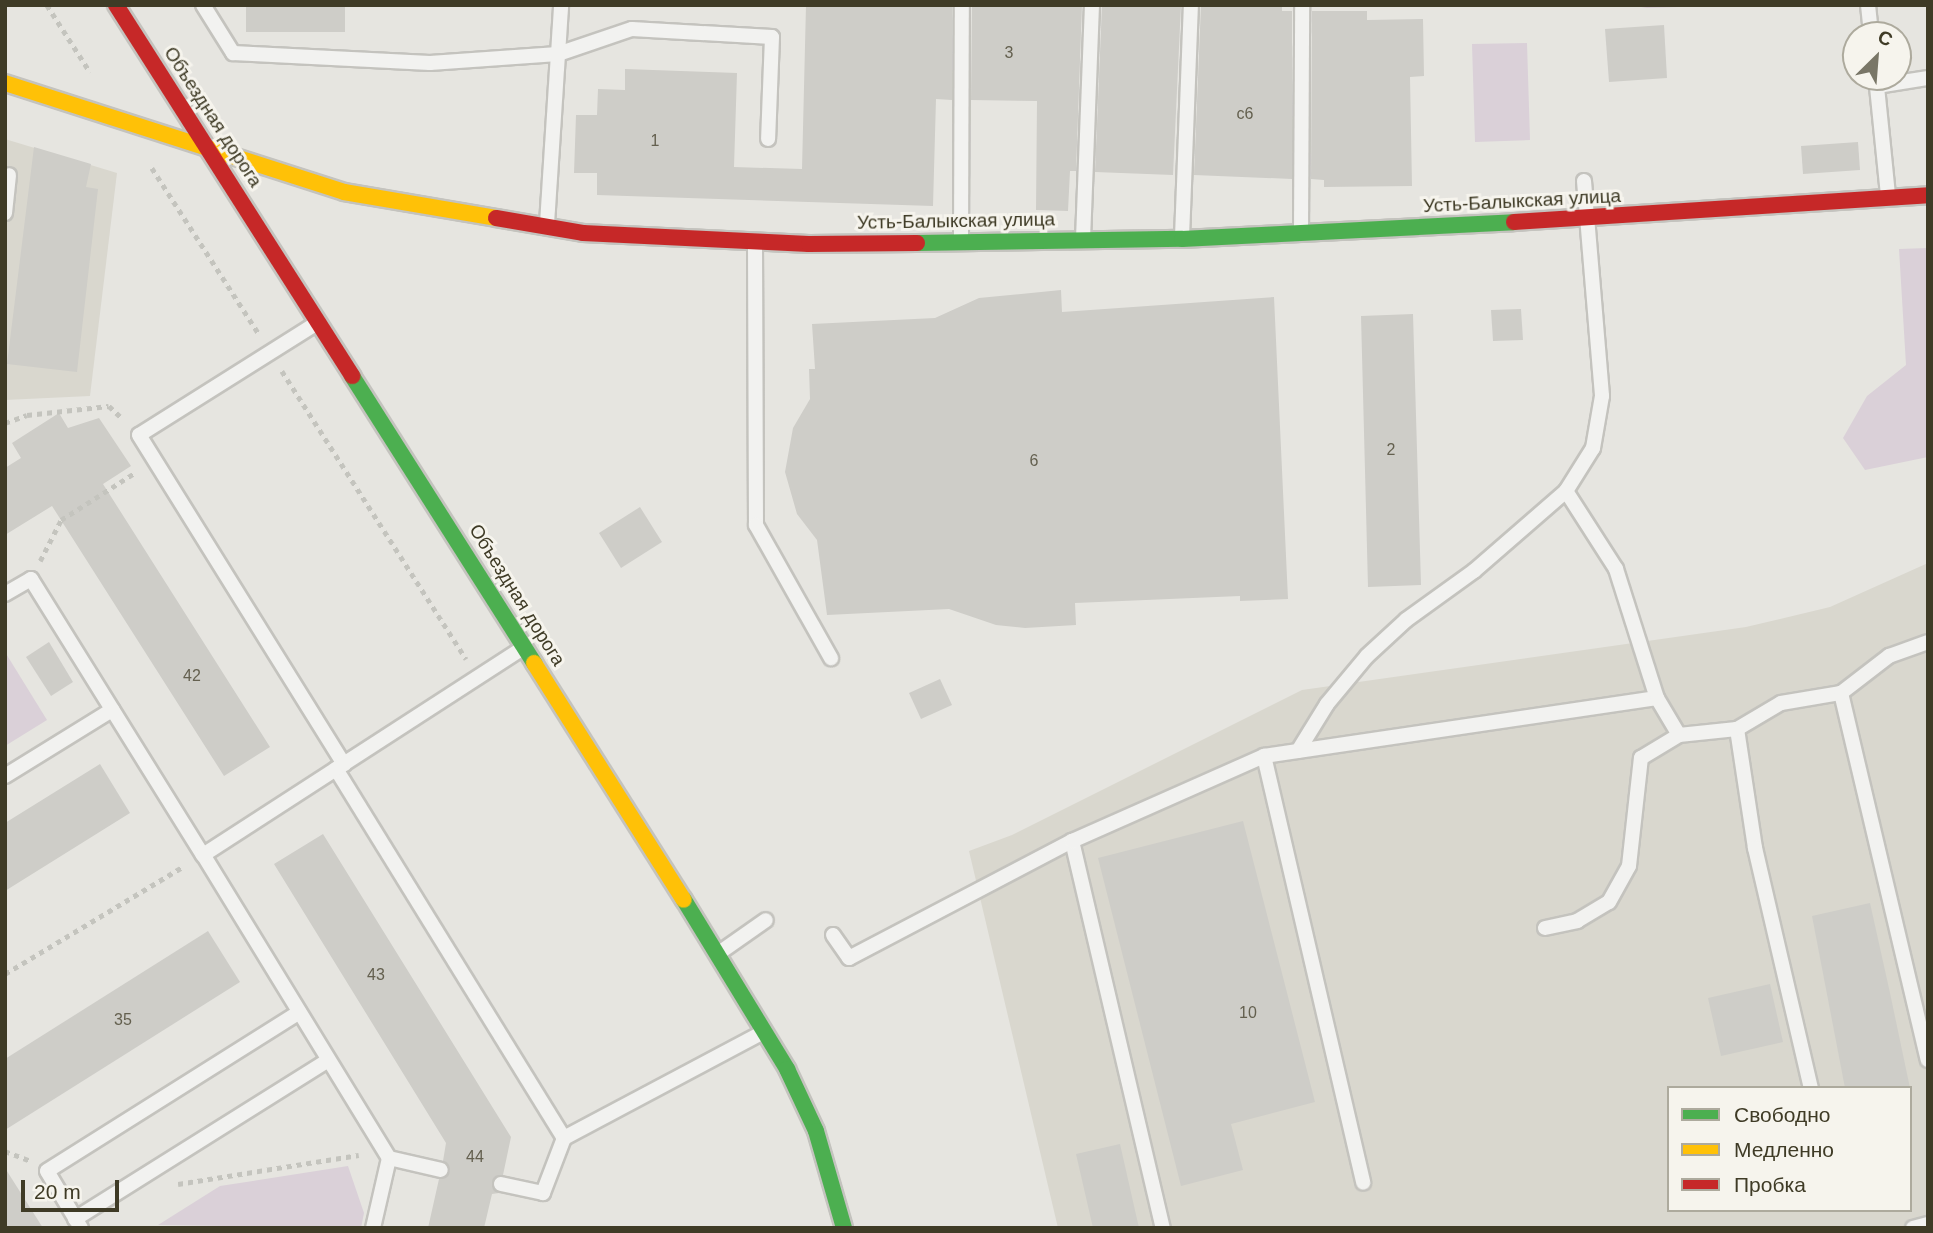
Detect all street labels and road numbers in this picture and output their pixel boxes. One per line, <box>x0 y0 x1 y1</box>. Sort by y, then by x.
street label: Объездная дорога <box>159 42 267 192</box>
street label: Усть-Балыкская улица <box>1422 184 1622 218</box>
street label: Усть-Балыкская улица <box>857 208 1055 234</box>
street label: Объездная дорога <box>464 520 570 670</box>

